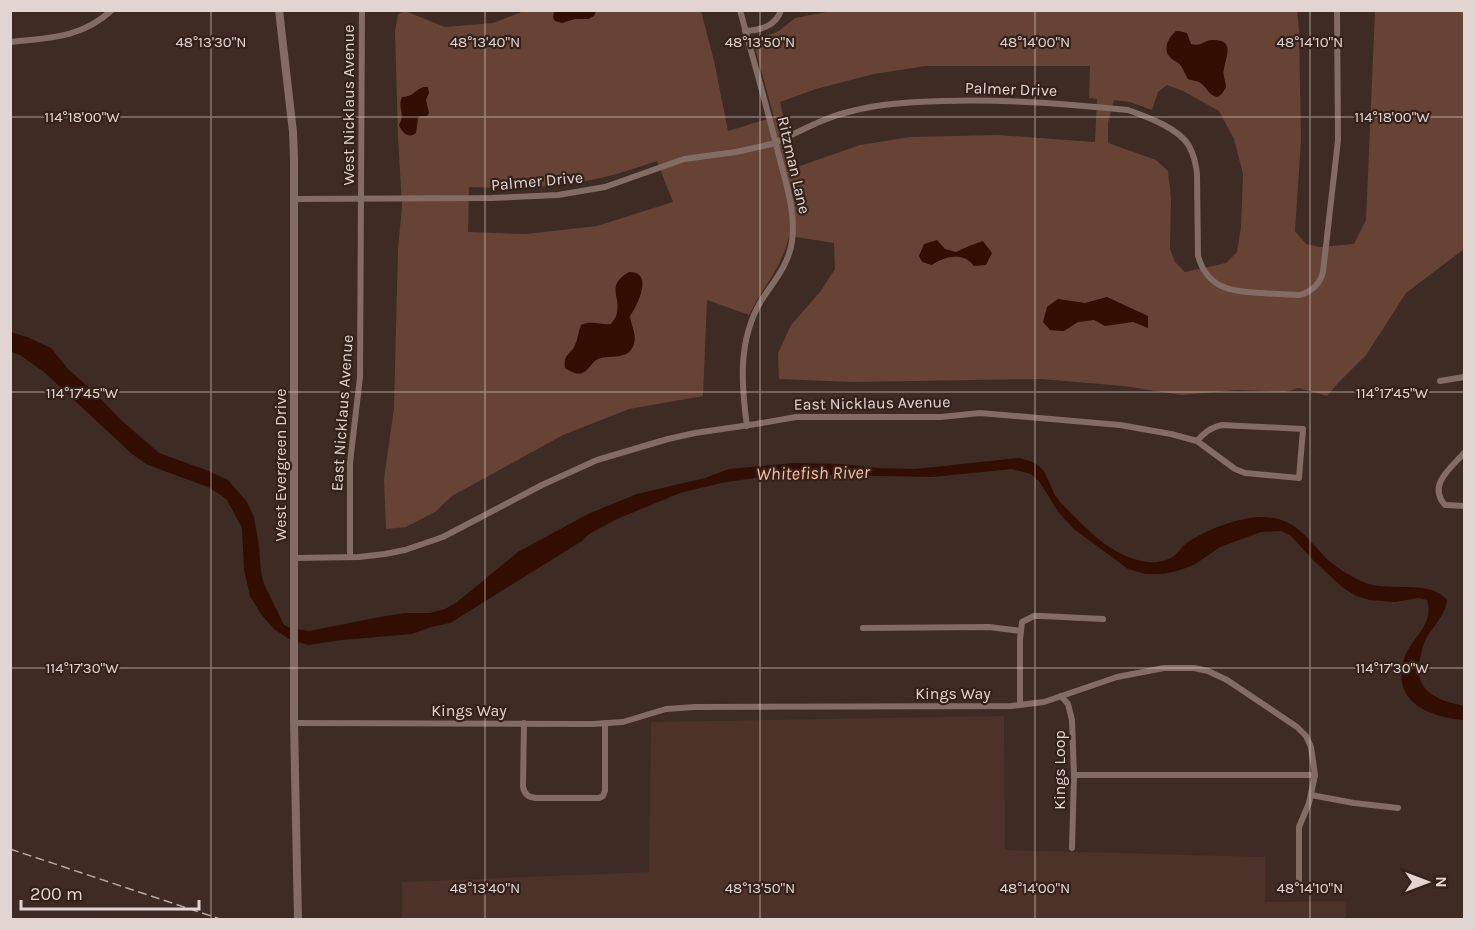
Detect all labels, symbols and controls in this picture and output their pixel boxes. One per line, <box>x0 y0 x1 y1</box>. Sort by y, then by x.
street label: West Nicklaus Avenue <box>339 24 358 186</box>
text: 48°13'30"N <box>175 33 247 51</box>
text: 48°13'40"N <box>450 33 520 51</box>
text: 48°13'50"N <box>725 33 795 51</box>
text: 48°14'00"N <box>1000 33 1070 51</box>
text: 48°14'10"N <box>1277 33 1343 51</box>
street label: Palmer Drive <box>965 78 1057 100</box>
text: 114°18'00"W <box>44 108 120 126</box>
text: 114°18'00"W <box>1354 108 1430 126</box>
street label: Ritzman Lane <box>774 114 814 216</box>
street label: Palmer Drive <box>490 168 584 194</box>
street label: East Nicklaus Avenue <box>327 334 357 492</box>
text: 114°17'45"W <box>46 384 119 402</box>
text: 114°17'45"W <box>1356 384 1429 402</box>
street label: West Evergreen Drive <box>271 388 290 542</box>
street label: East Nicklaus Avenue <box>793 392 951 414</box>
water label: Whitefish River <box>756 461 871 485</box>
text: 114°17'30"W <box>45 659 119 677</box>
text: 114°17'30"W <box>1355 659 1429 677</box>
street label: Kings Way <box>915 684 991 703</box>
street label: Kings Way <box>431 701 507 720</box>
street label: Kings Loop <box>1050 730 1069 810</box>
north arrow <box>1397 852 1457 912</box>
scale bar <box>21 873 200 911</box>
text: N <box>1432 876 1451 888</box>
text: 48°13'40"N <box>450 879 520 897</box>
text: 48°13'50"N <box>725 879 795 897</box>
text: 48°14'00"N <box>1000 879 1070 897</box>
text: 48°14'10"N <box>1277 879 1343 897</box>
text: 200 m <box>30 883 83 905</box>

